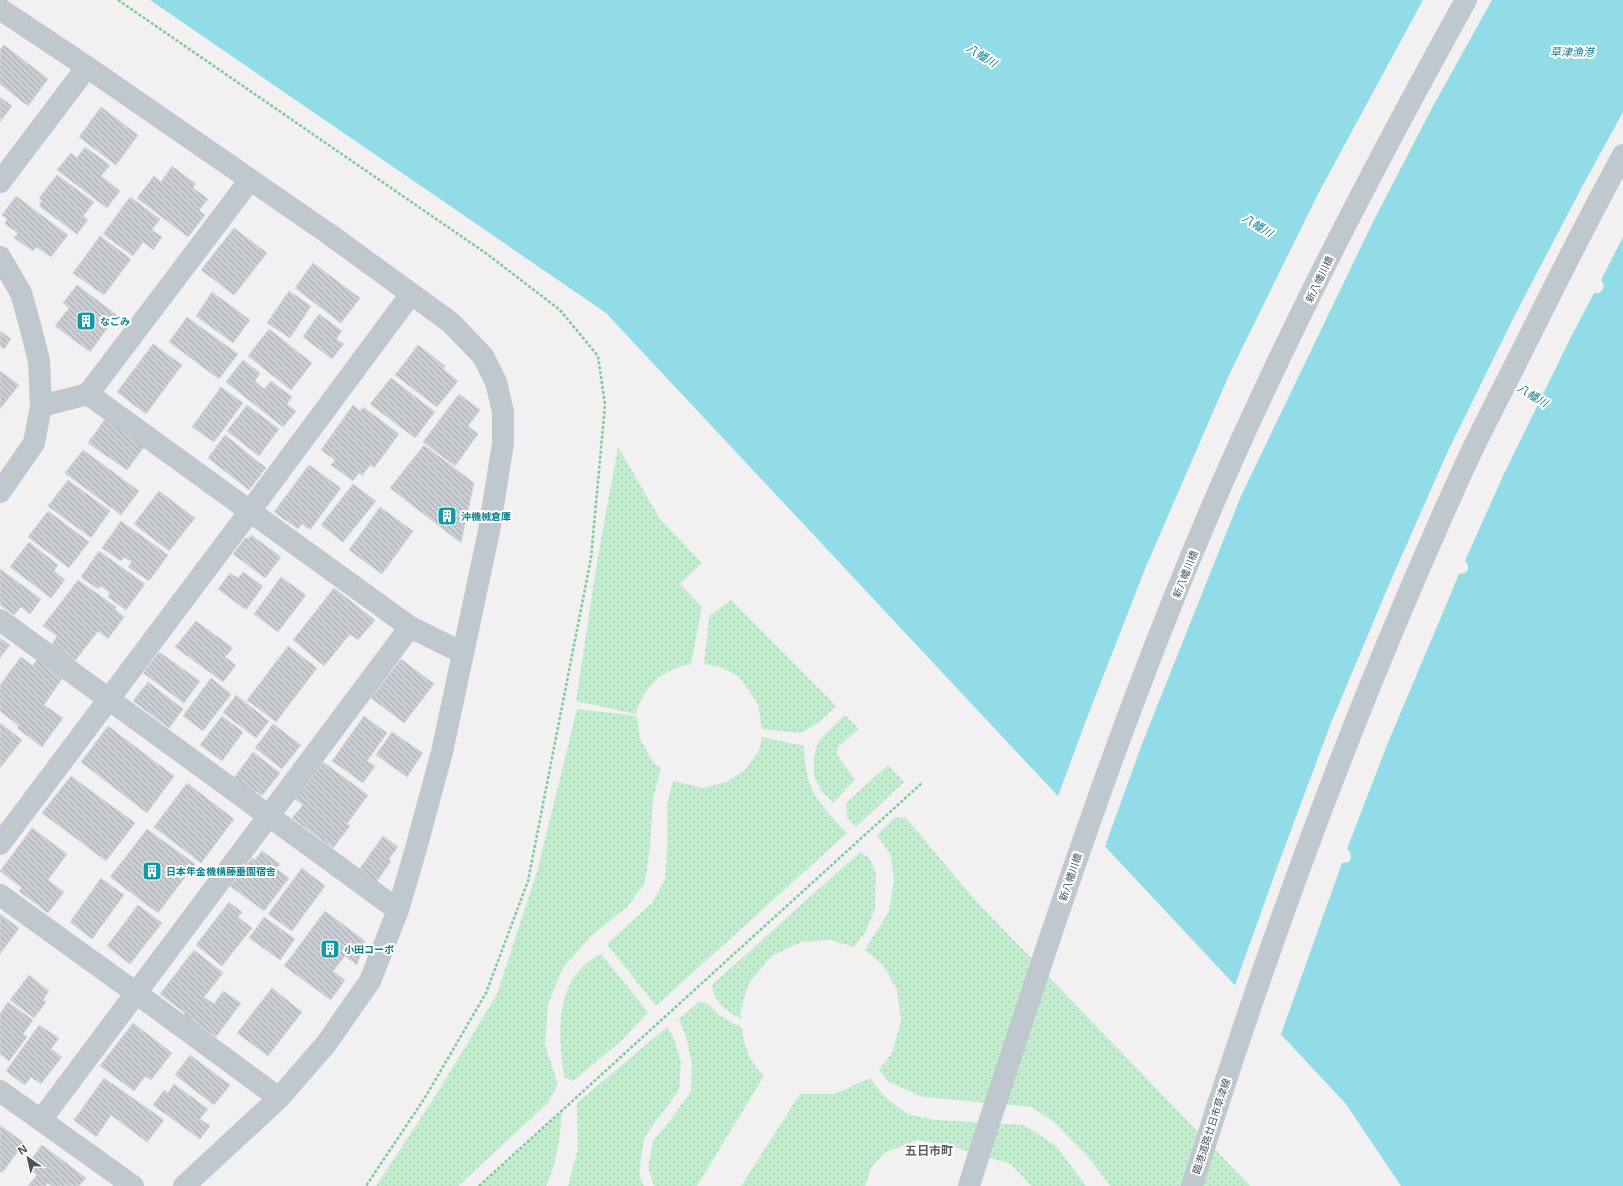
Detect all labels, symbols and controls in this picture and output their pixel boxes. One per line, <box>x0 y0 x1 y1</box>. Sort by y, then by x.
water label: 八幡川 <box>964 40 1001 71</box>
water label: 草津漁港 <box>1550 44 1596 59</box>
water label: 八幡川 <box>1240 210 1277 241</box>
street label: 新八幡川橋 <box>1302 253 1336 305</box>
building icon: なごみ <box>75 310 97 332</box>
place label: なごみ <box>100 314 130 328</box>
water label: 八幡川 <box>1515 380 1552 411</box>
building icon: 沖機械倉庫 <box>436 505 458 527</box>
place label: 沖機械倉庫 <box>461 509 511 523</box>
street label: 新八幡川橋 <box>1169 548 1201 600</box>
street label: 新八幡川橋 <box>1055 851 1085 903</box>
building icon: 日本年金機構藤垂園宿舎 <box>141 860 163 882</box>
place label: 日本年金機構藤垂園宿舎 <box>166 864 276 878</box>
building icon: 小田コーポ <box>319 938 341 960</box>
place label: 小田コーポ <box>344 942 394 956</box>
street label: 臨港道路廿日市草津線 <box>1189 1076 1233 1176</box>
north arrow <box>8 1138 48 1178</box>
text: N <box>14 1141 30 1158</box>
district label: 五日市町 <box>905 1142 953 1159</box>

